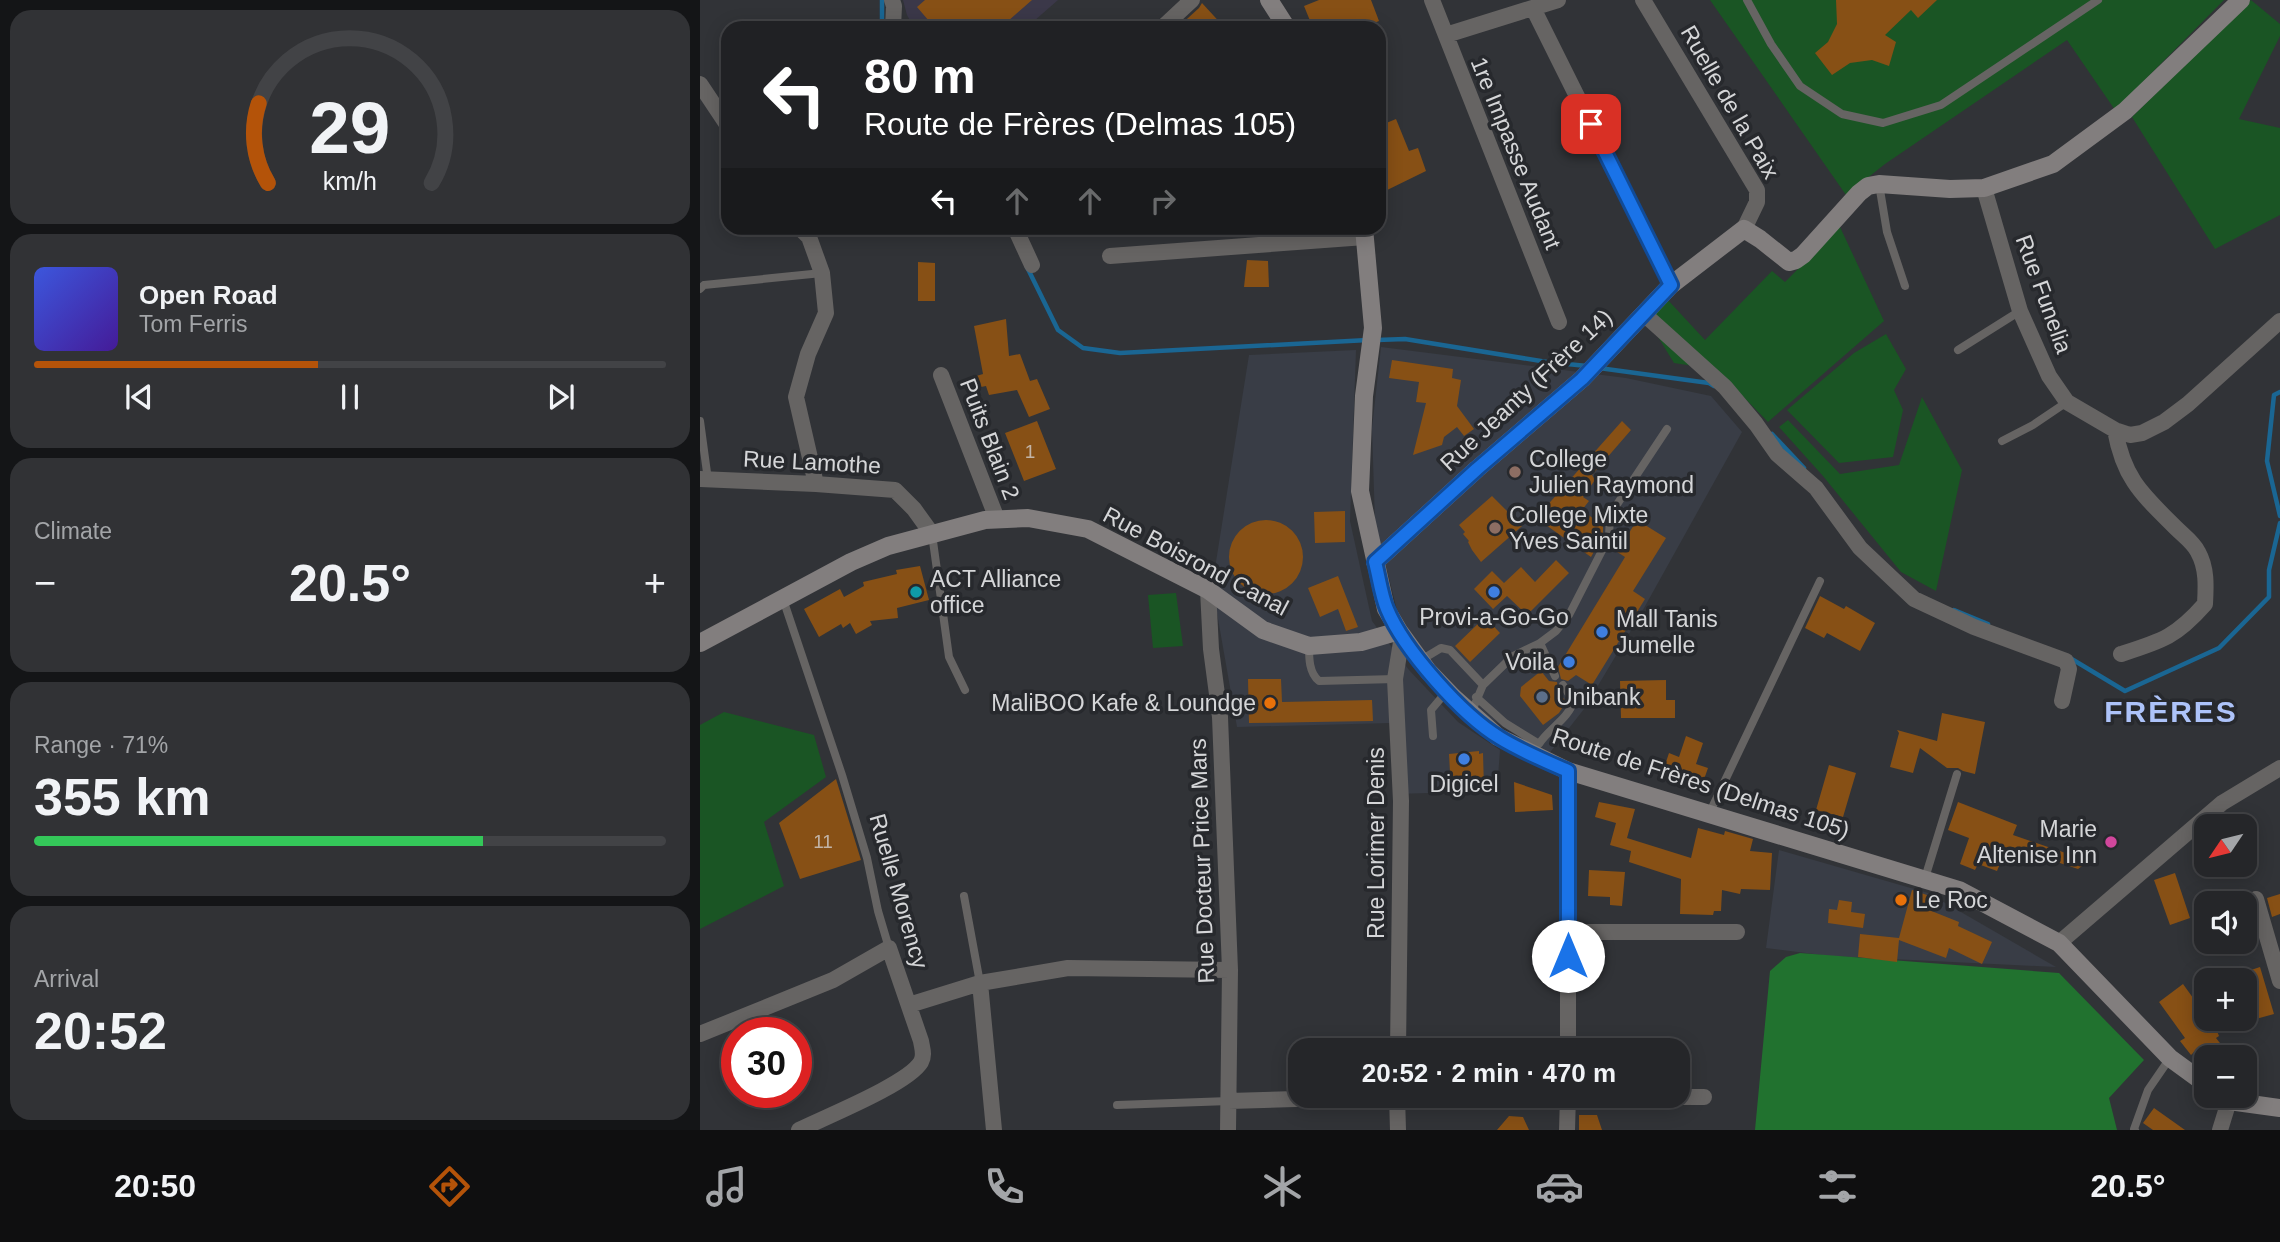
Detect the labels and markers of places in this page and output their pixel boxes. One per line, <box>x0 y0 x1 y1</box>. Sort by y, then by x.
pin <box>1561 94 1621 154</box>
place label: College Julien Raymond <box>1529 446 1694 498</box>
marker: College Julien Raymond <box>1507 464 1523 480</box>
place label: College Mixte Yves Saintil <box>1509 502 1648 554</box>
marker: College Mixte Yves Saintil <box>1487 520 1503 536</box>
place label: ACT Alliance office <box>930 566 1061 618</box>
marker: ACT Alliance office <box>908 584 924 600</box>
marker: Provi-a-Go-Go <box>1486 584 1502 600</box>
place label: Provi-a-Go-Go <box>1419 604 1569 630</box>
place label: Mall Tanis Jumelle <box>1616 606 1718 658</box>
marker: Mall Tanis Jumelle <box>1594 624 1610 640</box>
place label: Voila <box>1505 649 1555 675</box>
marker: Voila <box>1561 654 1577 670</box>
place label: Unibank <box>1556 684 1641 710</box>
marker: Unibank <box>1534 689 1550 705</box>
place label: MaliBOO Kafe & Loundge <box>991 690 1256 716</box>
marker: MaliBOO Kafe & Loundge <box>1262 695 1278 711</box>
marker: Digicel <box>1456 751 1472 767</box>
place label: Digicel <box>1429 771 1499 797</box>
place label: Marie Altenise Inn <box>1977 816 2097 868</box>
marker: Marie Altenise Inn <box>2103 834 2119 850</box>
place label: Le Roc <box>1915 887 1988 913</box>
marker: Le Roc <box>1893 892 1909 908</box>

